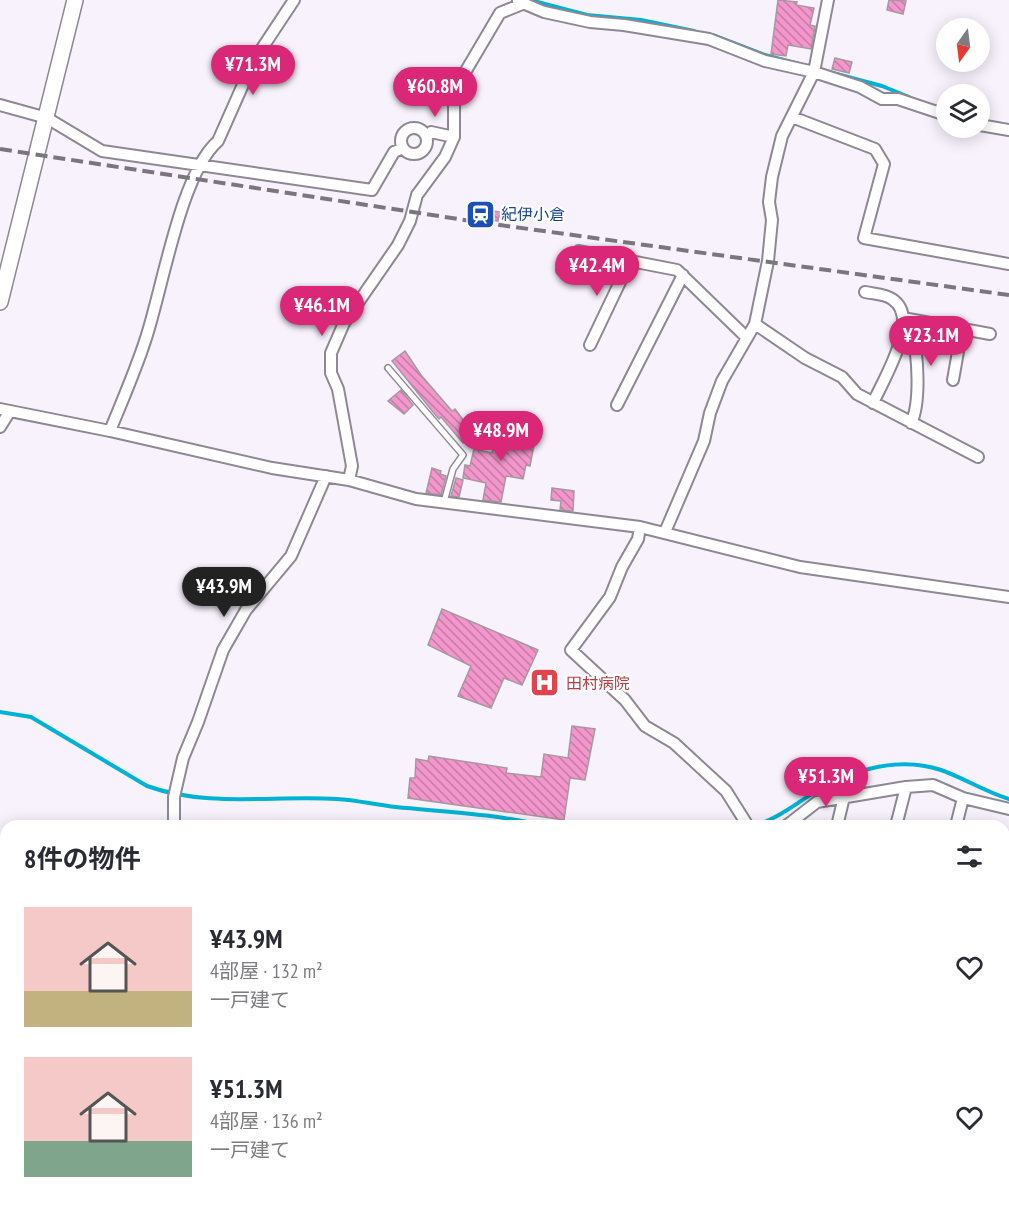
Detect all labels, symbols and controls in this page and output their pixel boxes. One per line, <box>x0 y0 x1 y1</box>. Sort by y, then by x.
north arrow <box>936 18 990 72</box>
map controls <box>936 18 990 138</box>
pin: ¥71.3M <box>204 45 302 96</box>
text: ¥71.3M <box>225 51 281 77</box>
pin: ¥60.8M <box>386 67 484 118</box>
text: ¥60.8M <box>407 73 463 99</box>
button: layers <box>936 84 990 138</box>
station icon: 紀伊小倉 <box>464 198 496 230</box>
place label: 紀伊小倉 <box>501 204 565 224</box>
pin: ¥42.4M <box>548 246 646 297</box>
text: ¥42.4M <box>569 252 625 278</box>
pin: ¥46.1M <box>273 286 371 337</box>
text: ¥46.1M <box>294 292 350 318</box>
pin: ¥23.1M <box>882 316 980 367</box>
text: ¥23.1M <box>903 322 959 348</box>
pin: ¥48.9M <box>452 411 550 462</box>
text: ¥48.9M <box>473 417 529 443</box>
pin: ¥43.9M <box>175 567 273 618</box>
text: ¥43.9M <box>196 573 252 599</box>
hospital icon: 田村病院 <box>529 667 561 699</box>
place label: 田村病院 <box>566 673 630 693</box>
pin: ¥51.3M <box>777 757 875 808</box>
text: ¥51.3M <box>798 763 854 789</box>
icon: filters <box>953 840 986 873</box>
text: 8件の物件 <box>24 842 140 875</box>
text: ¥43.9M <box>210 922 283 955</box>
icon: home <box>72 931 144 1003</box>
icon: heart <box>953 951 986 984</box>
text: 4部屋 · 132 m² <box>210 958 323 984</box>
text: 一戸建て <box>210 987 290 1013</box>
text: ¥51.3M <box>210 1072 283 1105</box>
icon: home <box>72 1081 144 1153</box>
icon: heart <box>953 1101 986 1134</box>
text: 4部屋 · 136 m² <box>210 1108 323 1134</box>
text: 一戸建て <box>210 1137 290 1163</box>

